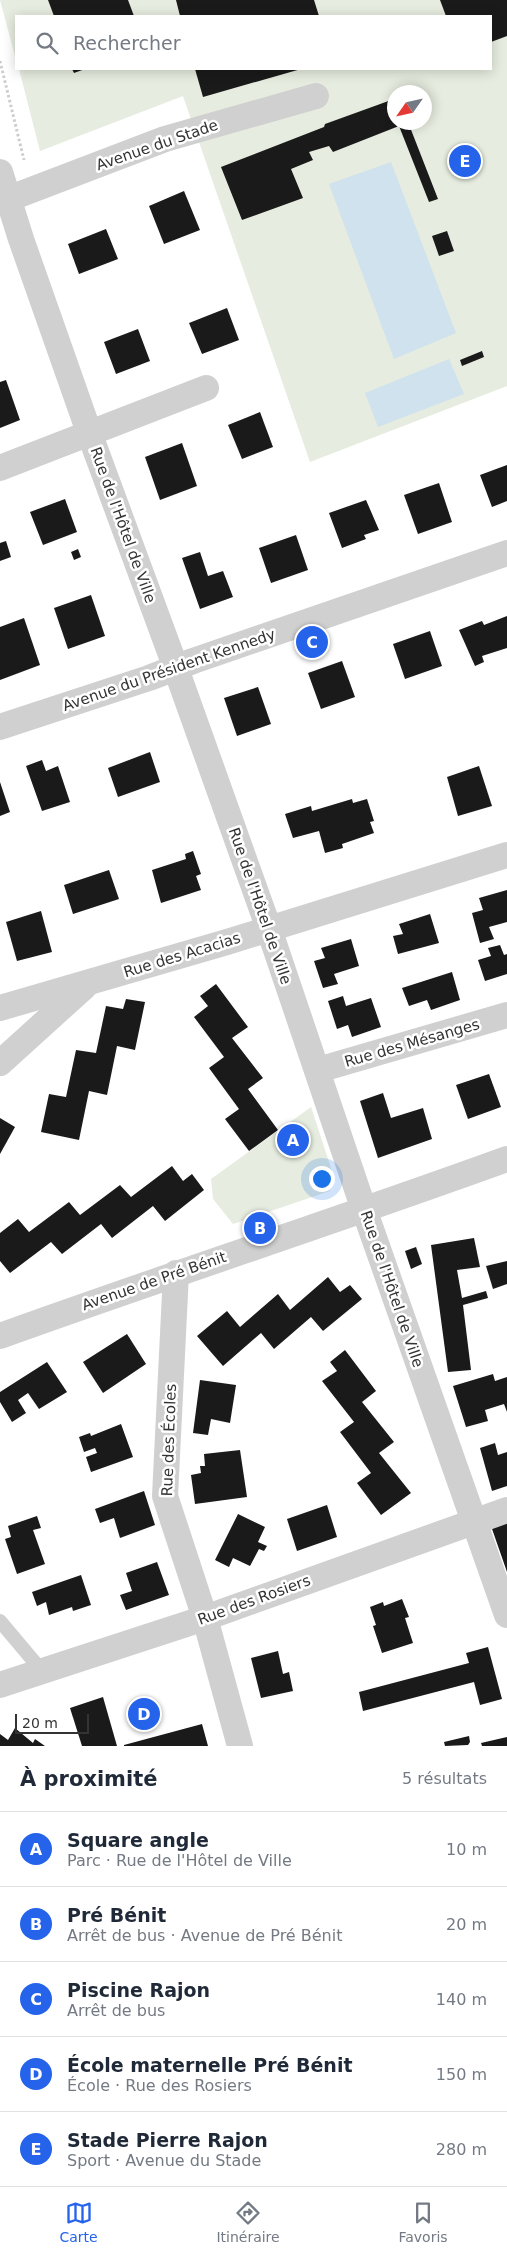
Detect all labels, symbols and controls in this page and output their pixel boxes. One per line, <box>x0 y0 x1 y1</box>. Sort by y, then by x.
search box <box>15 15 492 70</box>
icon: search <box>33 29 61 57</box>
text: Rechercher <box>73 32 181 54</box>
north arrow <box>387 85 432 130</box>
street label: Avenue du Stade <box>94 116 220 174</box>
pin: E <box>449 142 481 180</box>
street label: Rue de l'Hôtel de Ville <box>86 445 160 605</box>
pin: C <box>296 623 328 661</box>
street label: Avenue du Président Kennedy <box>60 625 278 715</box>
street label: Rue de l'Hôtel de Ville <box>225 825 295 987</box>
street label: Rue des Acacias <box>121 929 243 981</box>
street label: Rue des Mésanges <box>342 1015 482 1071</box>
pin: A <box>277 1121 309 1159</box>
your location <box>309 1166 335 1192</box>
street label: Rue de l'Hôtel de Ville <box>357 1208 427 1370</box>
pin: B <box>244 1209 276 1247</box>
street label: Avenue de Pré Bénit <box>79 1248 229 1314</box>
street label: Rue des Écoles <box>157 1383 180 1497</box>
street label: Rue des Rosiers <box>195 1571 313 1629</box>
pin: D <box>128 1695 160 1733</box>
scale bar <box>15 1711 89 1734</box>
text: 20 m <box>22 1715 58 1731</box>
text: À proximité <box>20 1767 157 1791</box>
text: 5 résultats <box>402 1769 487 1788</box>
text: Square angle <box>67 1829 209 1851</box>
text: A <box>30 1840 42 1859</box>
text: 10 m <box>446 1840 487 1859</box>
text: Parc · Rue de l'Hôtel de Ville <box>67 1851 292 1870</box>
text: Pré Bénit <box>67 1904 166 1926</box>
text: B <box>30 1915 42 1934</box>
text: 20 m <box>446 1915 487 1934</box>
text: Arrêt de bus · Avenue de Pré Bénit <box>67 1926 342 1945</box>
text: Piscine Rajon <box>67 1979 210 2001</box>
text: C <box>30 1990 42 2009</box>
text: 140 m <box>436 1990 487 2009</box>
text: Arrêt de bus <box>67 2001 165 2020</box>
text: École maternelle Pré Bénit <box>67 2054 353 2076</box>
text: D <box>29 2065 43 2084</box>
text: 150 m <box>436 2065 487 2084</box>
text: École · Rue des Rosiers <box>67 2076 252 2095</box>
text: Stade Pierre Rajon <box>67 2129 268 2151</box>
text: E <box>31 2140 41 2159</box>
text: 280 m <box>436 2140 487 2159</box>
text: Sport · Avenue du Stade <box>67 2151 261 2170</box>
tab: Carte <box>59 2199 98 2245</box>
tab: Itinéraire <box>216 2199 280 2245</box>
tab: Favoris <box>398 2199 448 2245</box>

